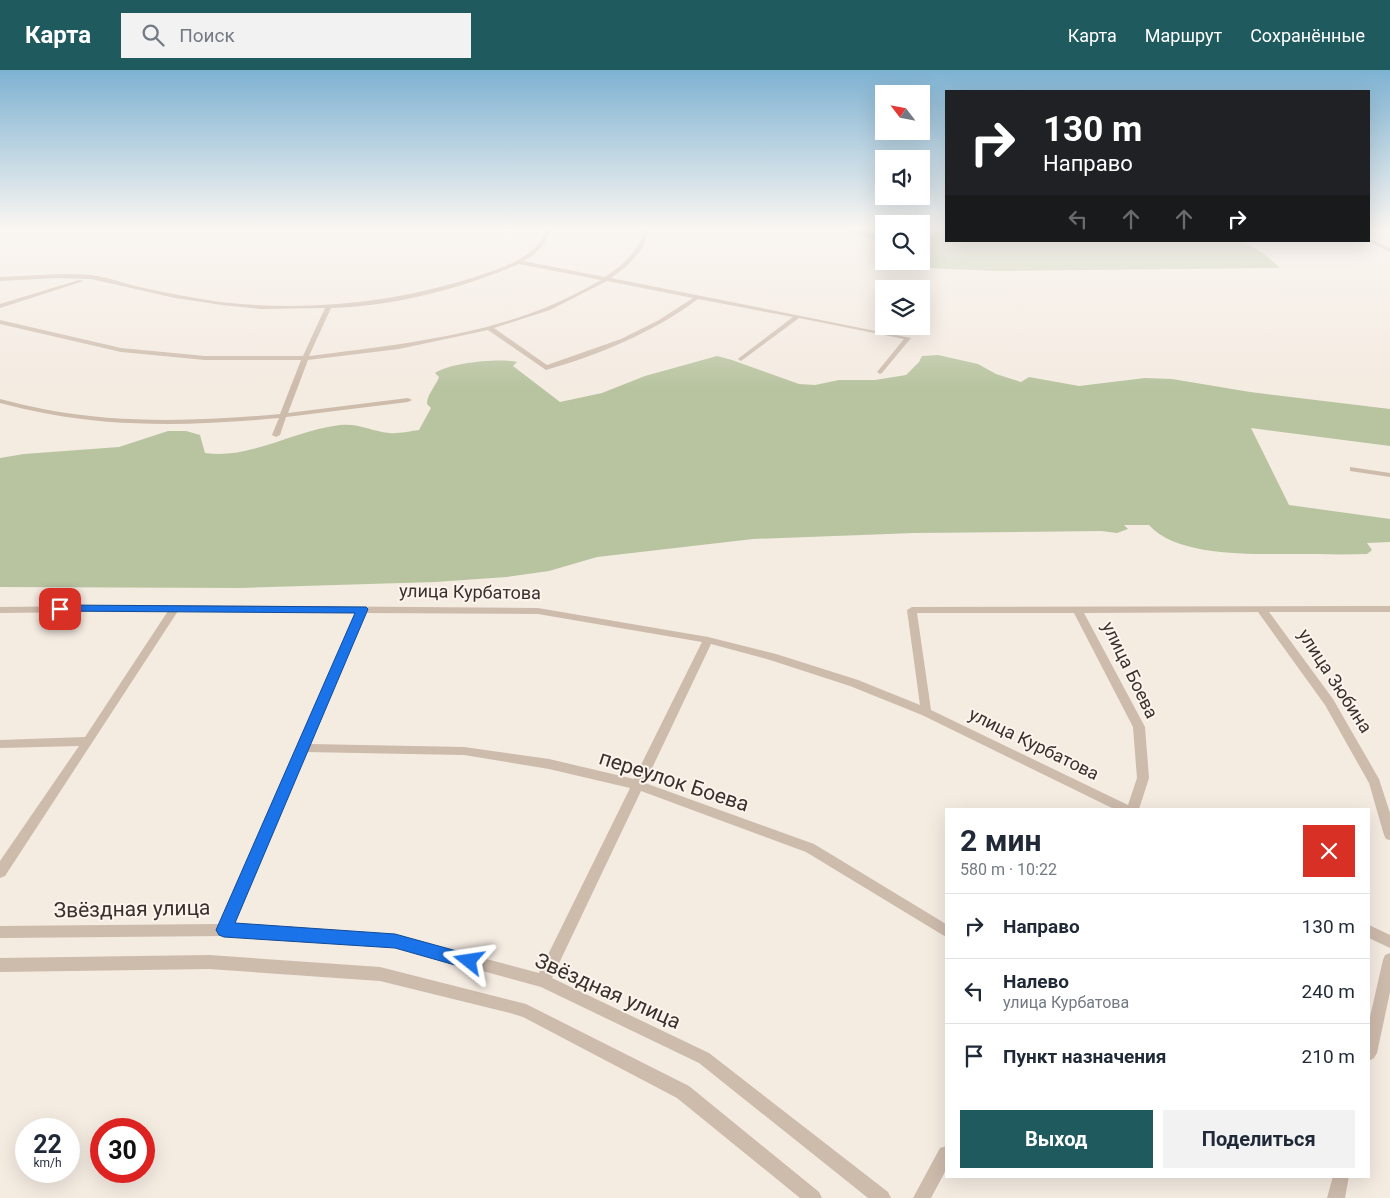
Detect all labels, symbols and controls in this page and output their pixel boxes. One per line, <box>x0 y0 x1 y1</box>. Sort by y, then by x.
search box <box>121 13 471 58</box>
text: Карта <box>25 21 91 49</box>
icon: search <box>139 21 167 49</box>
text: Поиск <box>179 24 235 47</box>
text: Карта <box>1068 25 1117 46</box>
text: Маршрут <box>1145 25 1222 46</box>
text: Сохранённые <box>1250 25 1365 46</box>
north arrow <box>875 85 930 140</box>
map controls <box>875 85 930 335</box>
text: 130 m <box>1043 109 1142 150</box>
icon: right <box>960 110 1025 175</box>
button: sound <box>875 150 930 205</box>
text: Направо <box>1043 151 1133 176</box>
icon: left <box>1064 205 1092 233</box>
icon: ahead <box>1117 205 1145 233</box>
icon: ahead <box>1170 205 1198 233</box>
icon: right <box>1223 205 1251 233</box>
button: search <box>875 215 930 270</box>
button: layers <box>875 280 930 335</box>
street label: улица Курбатова <box>399 580 541 603</box>
pin <box>39 588 81 630</box>
icon: arrive <box>46 595 74 623</box>
street label: улица Боева <box>1098 618 1163 722</box>
street label: улица Зюбина <box>1294 625 1377 737</box>
street label: улица Курбатова <box>966 703 1103 784</box>
street label: переулок Боева <box>596 745 752 817</box>
text: 2 мин <box>960 823 1041 858</box>
button: close <box>1303 825 1355 877</box>
text: 580 m · 10:22 <box>960 860 1057 879</box>
street label: Звёздная улица <box>53 896 211 922</box>
icon: right <box>960 912 988 940</box>
text: Направо <box>1003 915 1080 938</box>
text: 130 m <box>1302 915 1355 938</box>
position arrow <box>442 934 494 986</box>
street label: Звёздная улица <box>531 948 685 1034</box>
text: Налево <box>1003 970 1069 993</box>
icon: left <box>960 977 988 1005</box>
text: 240 m <box>1302 980 1355 1003</box>
text: улица Курбатова <box>1003 993 1129 1012</box>
icon: arrive <box>960 1042 988 1070</box>
text: Пункт назначения <box>1003 1045 1166 1068</box>
text: 210 m <box>1302 1045 1355 1068</box>
button: Выход <box>960 1110 1153 1168</box>
button: Поделиться <box>1163 1110 1355 1168</box>
speed limit sign: 30 <box>90 1118 155 1183</box>
text: 22 <box>33 1130 62 1159</box>
text: km/h <box>33 1156 62 1170</box>

